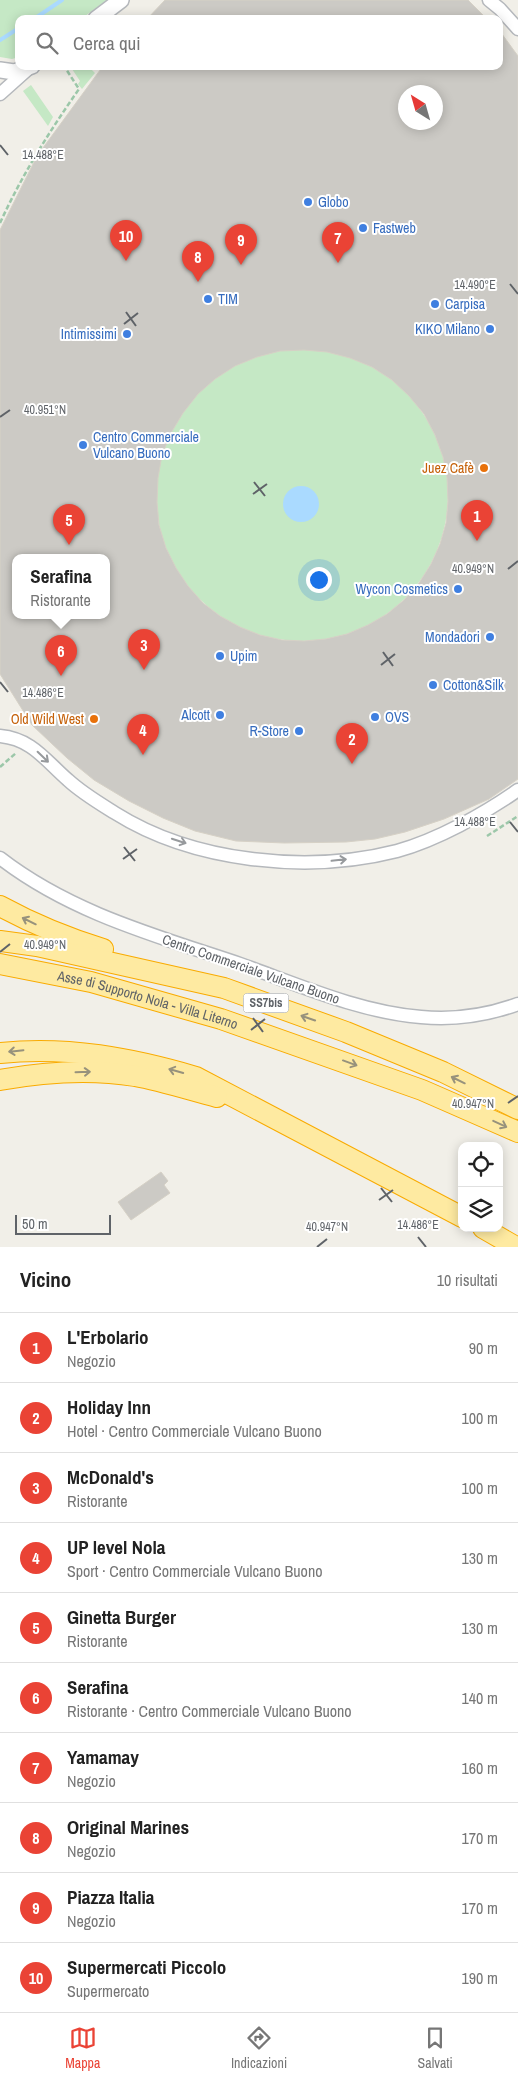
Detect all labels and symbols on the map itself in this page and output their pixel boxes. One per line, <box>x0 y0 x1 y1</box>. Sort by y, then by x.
north arrow <box>398 85 443 130</box>
text: 14.488°E <box>22 147 64 163</box>
place label: Globo <box>318 193 349 211</box>
marker: Globo <box>302 196 314 208</box>
place label: Fastweb <box>373 219 416 237</box>
pin: 10 <box>110 220 142 261</box>
pin: 7 <box>322 222 354 263</box>
marker: Fastweb <box>357 222 369 234</box>
pin: 9 <box>225 224 257 265</box>
pin: 8 <box>182 241 214 282</box>
text: 14.490°E <box>454 277 496 293</box>
place label: TIM <box>218 290 238 308</box>
marker: TIM <box>202 293 214 305</box>
place label: Carpisa <box>445 295 486 313</box>
marker: Carpisa <box>429 298 441 310</box>
place label: KIKO Milano <box>415 320 480 338</box>
marker: KIKO Milano <box>484 323 496 335</box>
place label: Intimissimi <box>61 325 117 343</box>
marker: Intimissimi <box>121 328 133 340</box>
text: 40.951°N <box>24 402 66 418</box>
place label: Centro Commerciale Vulcano Buono <box>93 428 199 462</box>
marker: Centro Commerciale Vulcano Buono <box>77 439 89 451</box>
place label: Juez Cafè <box>422 459 474 477</box>
marker: Juez Cafè <box>478 462 490 474</box>
pin: 1 <box>461 500 493 541</box>
pin: 5 <box>53 504 85 545</box>
text: 40.949°N <box>452 561 494 577</box>
your location <box>306 567 332 593</box>
place label: Wycon Cosmetics <box>356 580 448 598</box>
marker: Wycon Cosmetics <box>452 583 464 595</box>
place label: Mondadori <box>425 628 480 646</box>
pin: 3 <box>128 629 160 670</box>
marker: Mondadori <box>484 631 496 643</box>
pin: 6 <box>45 635 77 676</box>
place label: Upim <box>230 647 257 665</box>
marker: Upim <box>214 650 226 662</box>
place label: Cotton&Silk <box>443 676 504 694</box>
marker: Cotton&Silk <box>427 679 439 691</box>
text: 14.486°E <box>22 685 64 701</box>
place label: Alcott <box>180 706 210 724</box>
place label: OVS <box>385 708 410 726</box>
marker: Alcott <box>214 709 226 721</box>
place label: Old Wild West <box>11 710 84 728</box>
marker: OVS <box>369 711 381 723</box>
marker: Old Wild West <box>88 713 100 725</box>
pin: 4 <box>127 714 159 755</box>
place label: R-Store <box>249 722 289 740</box>
pin: 2 <box>336 723 368 764</box>
marker: R-Store <box>293 725 305 737</box>
one-way arrow <box>36 750 48 762</box>
text: 14.488°E <box>454 814 496 830</box>
one-way arrow <box>171 837 187 847</box>
one-way arrow <box>331 855 347 865</box>
one-way arrow <box>22 916 37 926</box>
street label: Centro Commerciale Vulcano Buono <box>160 930 342 1008</box>
text: 40.949°N <box>24 937 66 953</box>
street label: Asse di Supporto Nola - Villa Literno <box>55 966 240 1033</box>
road number: SS7bis <box>244 994 288 1012</box>
one-way arrow <box>301 1013 316 1022</box>
one-way arrow <box>8 1046 24 1056</box>
one-way arrow <box>341 1059 357 1068</box>
one-way arrow <box>169 1066 185 1076</box>
one-way arrow <box>75 1068 91 1077</box>
one-way arrow <box>451 1074 466 1084</box>
text: 40.947°N <box>452 1096 494 1112</box>
one-way arrow <box>492 1119 507 1129</box>
scale bar <box>15 1212 111 1235</box>
text: 14.486°E <box>397 1217 439 1233</box>
text: 40.947°N <box>306 1219 348 1235</box>

